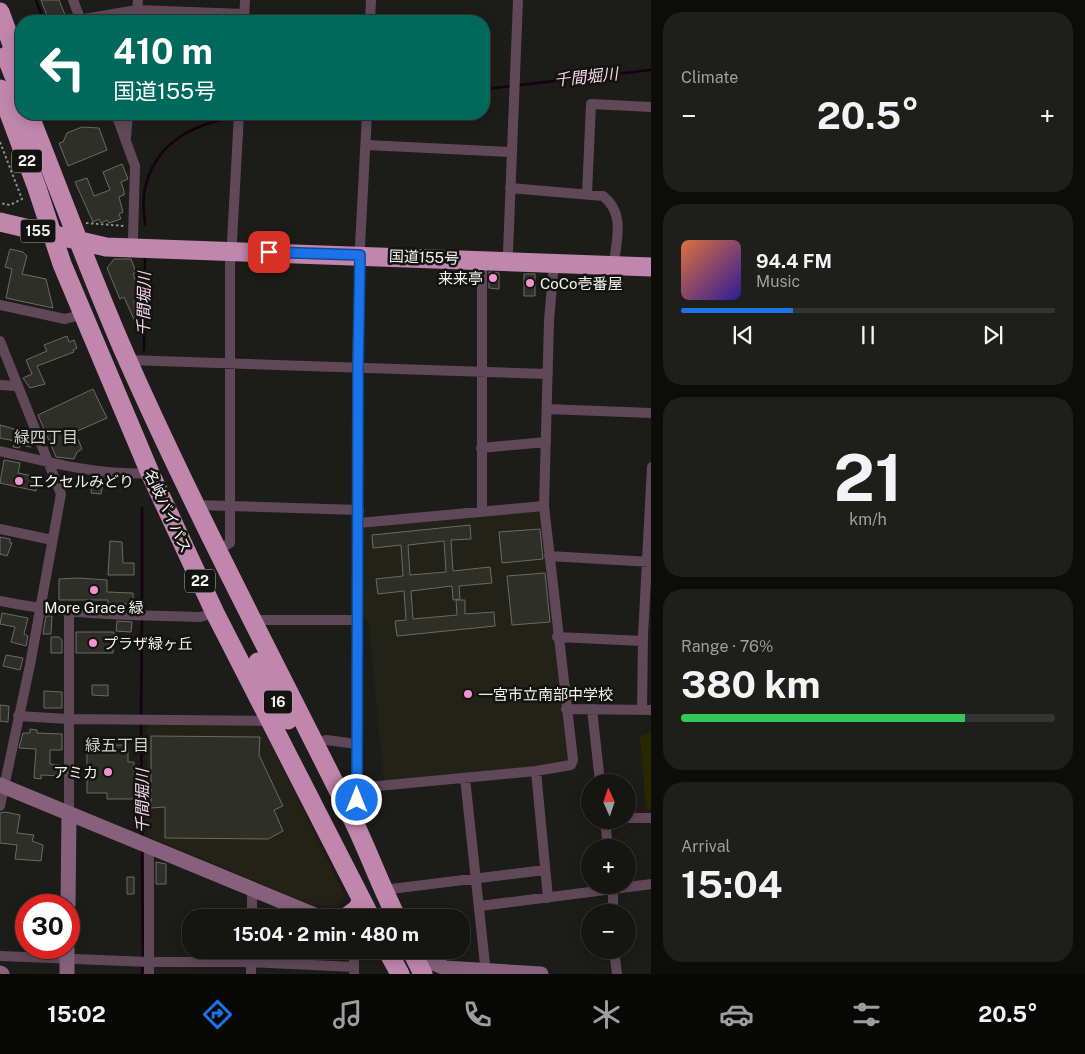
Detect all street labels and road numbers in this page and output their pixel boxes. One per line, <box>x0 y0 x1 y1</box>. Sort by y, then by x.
road number: 22 <box>12 150 42 172</box>
road number: 155 <box>20 220 56 242</box>
street label: 国道155号 <box>389 247 459 267</box>
street label: 名岐バイパス <box>141 467 195 555</box>
road number: 22 <box>185 570 215 592</box>
road number: 16 <box>264 690 292 714</box>

